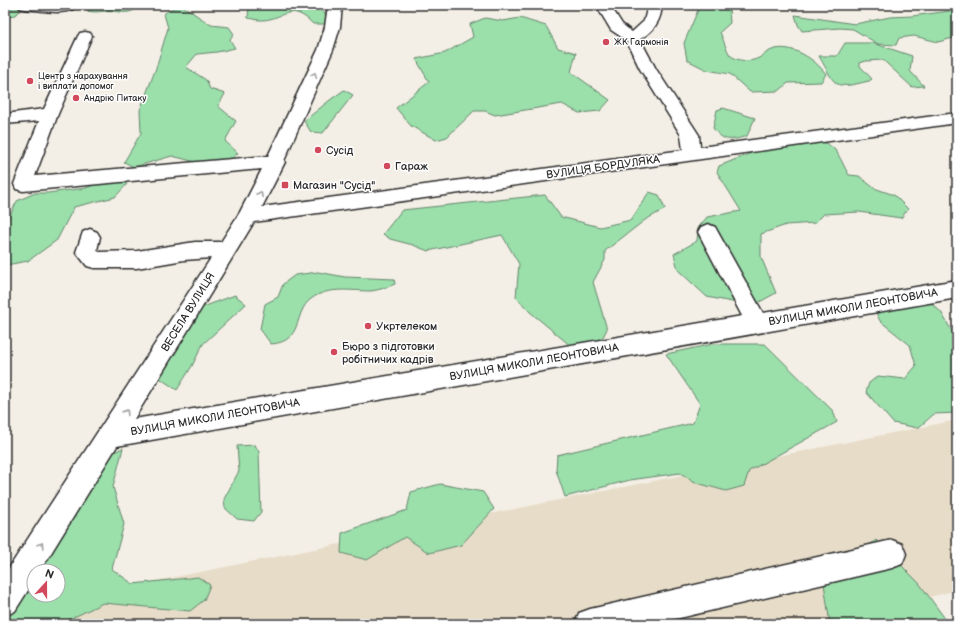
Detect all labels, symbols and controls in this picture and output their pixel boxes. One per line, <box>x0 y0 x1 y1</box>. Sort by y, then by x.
marker: ЖК Гармонія <box>601 37 611 47</box>
place label: ЖК Гармонія <box>614 37 668 48</box>
place label: Центр з нарахування і виплати допомог <box>38 71 128 92</box>
one-way arrow <box>309 72 317 79</box>
marker: Центр з нарахування і виплати допомог <box>25 76 35 86</box>
marker: Андрію Питаку <box>71 93 81 103</box>
place label: Андрію Питаку <box>83 93 147 104</box>
place label: Сусід <box>326 144 354 157</box>
marker: Сусід <box>313 145 323 155</box>
street label: ВУЛИЦЯ БОРДУЛЯКА <box>545 153 661 181</box>
place label: Гараж <box>395 160 428 173</box>
marker: Гараж <box>382 161 392 171</box>
place label: Магазин "Сусід" <box>293 179 375 192</box>
marker: Магазин "Сусід" <box>280 180 290 190</box>
one-way arrow <box>255 190 263 198</box>
street label: ВЕСЕЛА ВУЛИЦЯ <box>158 270 218 354</box>
street label: ВУЛИЦЯ МИКОЛИ ЛЕОНТОВИЧА <box>767 286 939 328</box>
place label: Укртелеком <box>376 320 437 333</box>
marker: Укртелеком <box>363 321 373 331</box>
place label: Бюро з підготовки робітничих кадрів <box>342 340 435 366</box>
street label: ВУЛИЦЯ МИКОЛИ ЛЕОНТОВИЧА <box>448 341 620 383</box>
marker: Бюро з підготовки робітничих кадрів <box>329 347 339 357</box>
street label: ВУЛИЦЯ МИКОЛИ ЛЕОНТОВИЧА <box>129 396 301 438</box>
one-way arrow <box>121 409 128 416</box>
one-way arrow <box>36 542 44 549</box>
north arrow <box>26 563 66 603</box>
text: N <box>43 567 56 582</box>

